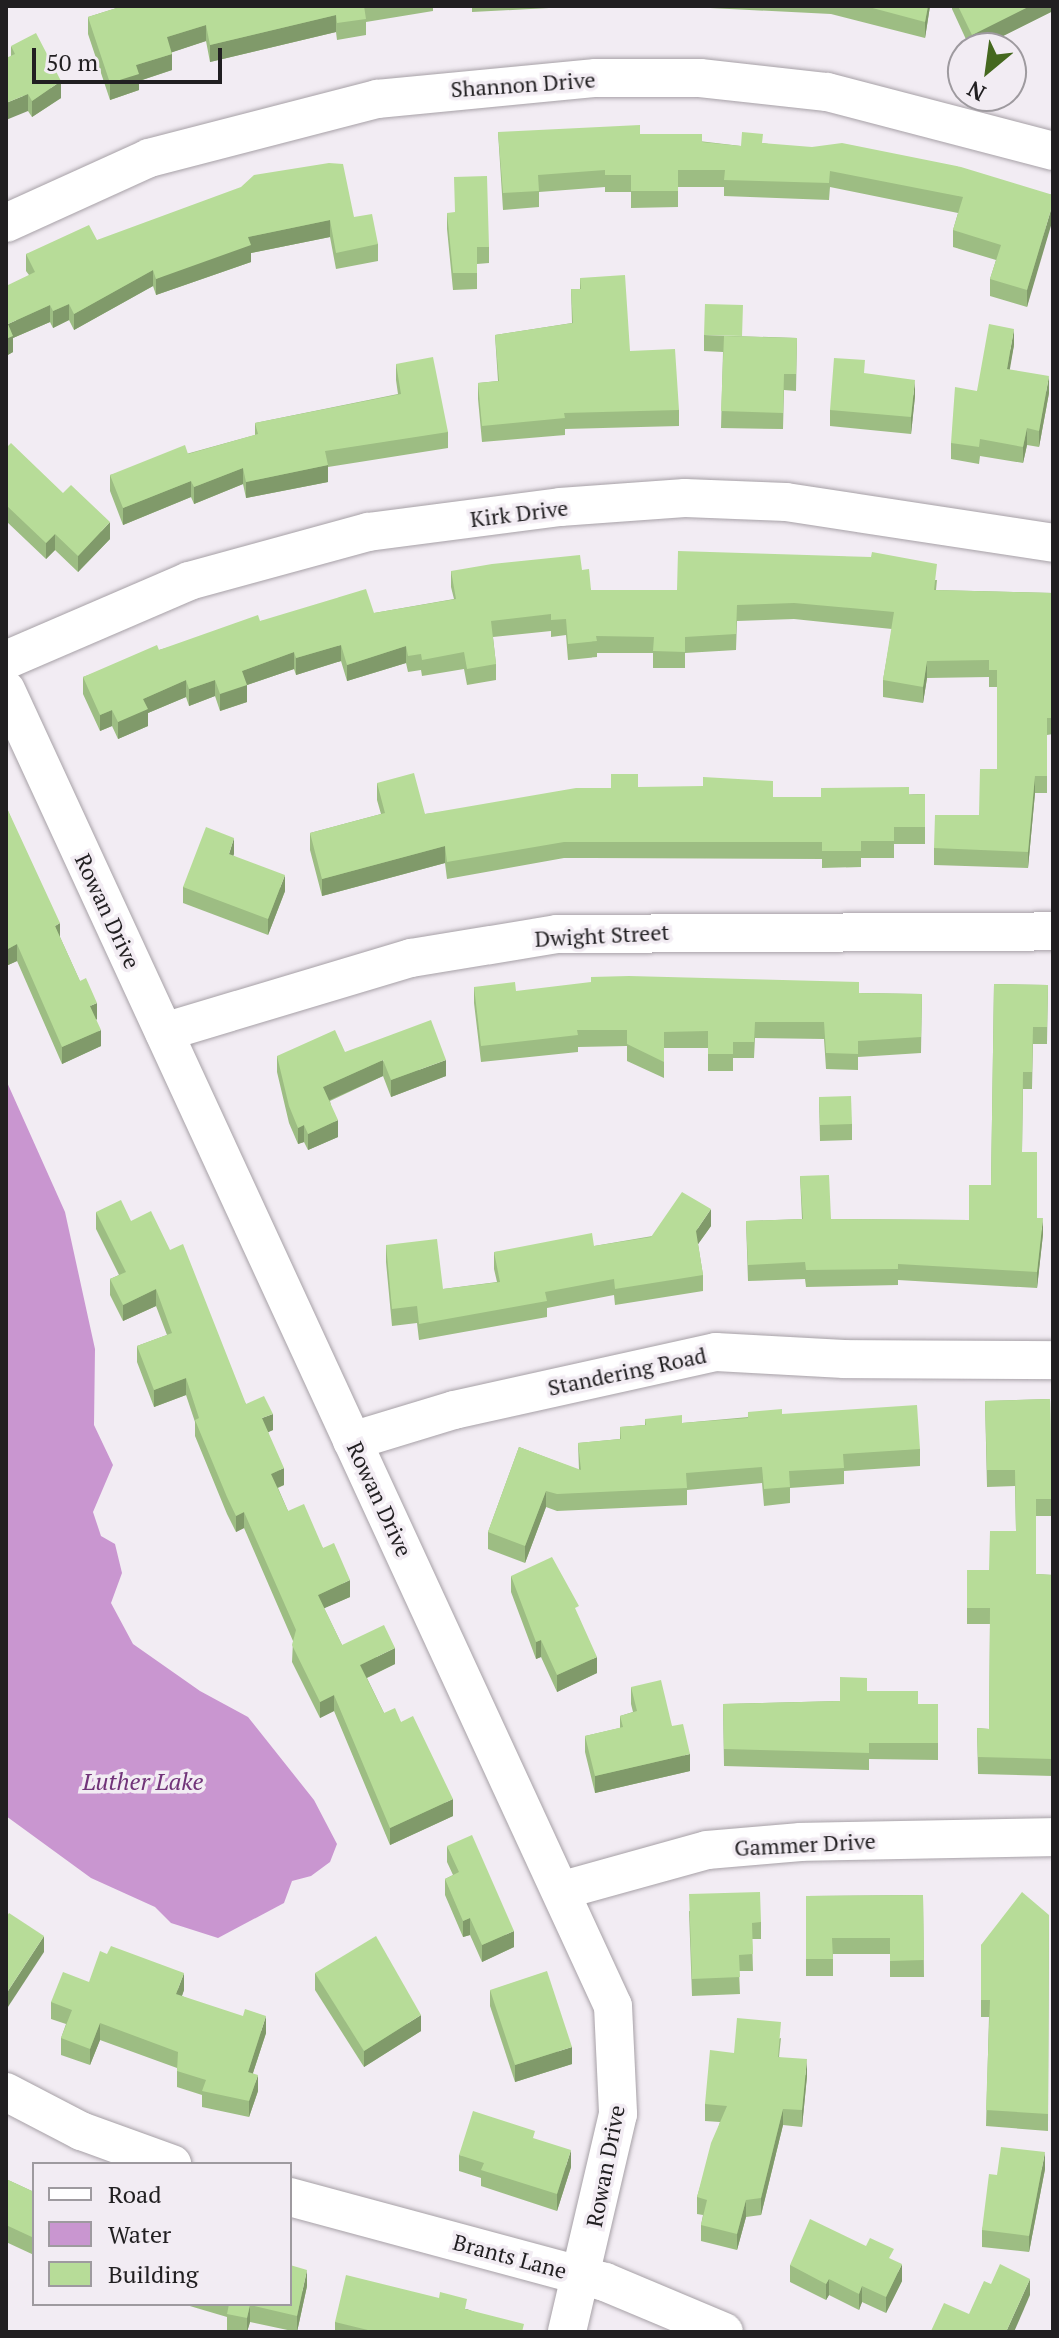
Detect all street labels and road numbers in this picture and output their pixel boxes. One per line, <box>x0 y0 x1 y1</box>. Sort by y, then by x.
street label: Shannon Drive <box>450 66 596 102</box>
street label: Kirk Drive <box>469 494 569 532</box>
street label: Rowan Drive <box>70 849 146 973</box>
street label: Dwight Street <box>534 918 670 952</box>
street label: Standering Road <box>545 1341 709 1401</box>
street label: Rowan Drive <box>342 1437 418 1561</box>
street label: Gammer Drive <box>734 1827 876 1861</box>
street label: Rowan Drive <box>580 2103 630 2229</box>
street label: Brants Lane <box>450 2228 570 2284</box>

